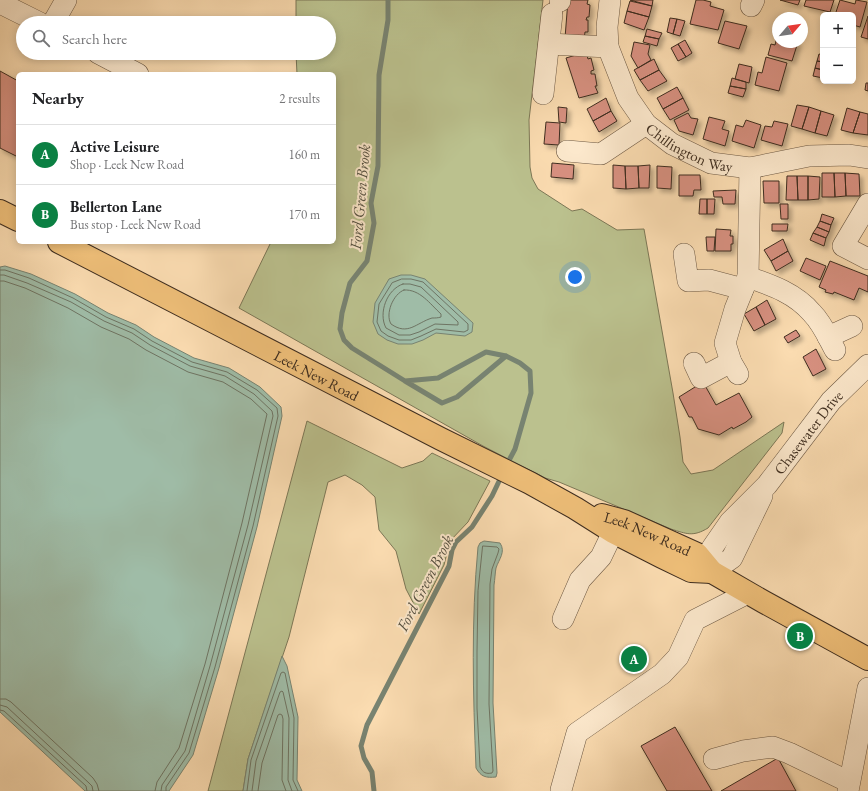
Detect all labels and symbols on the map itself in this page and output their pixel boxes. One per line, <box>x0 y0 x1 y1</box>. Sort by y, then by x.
north arrow <box>772 12 808 48</box>
street label: Chillington Way <box>642 118 734 175</box>
water label: Ford Green Brook <box>345 143 375 252</box>
your location <box>565 267 585 287</box>
street label: Leek New Road <box>271 345 363 405</box>
street label: Chasewater Drive <box>769 385 847 478</box>
street label: Leek New Road <box>602 507 694 560</box>
water label: Ford Green Brook <box>391 531 459 636</box>
pin: B <box>787 621 813 651</box>
pin: A <box>621 644 647 674</box>

